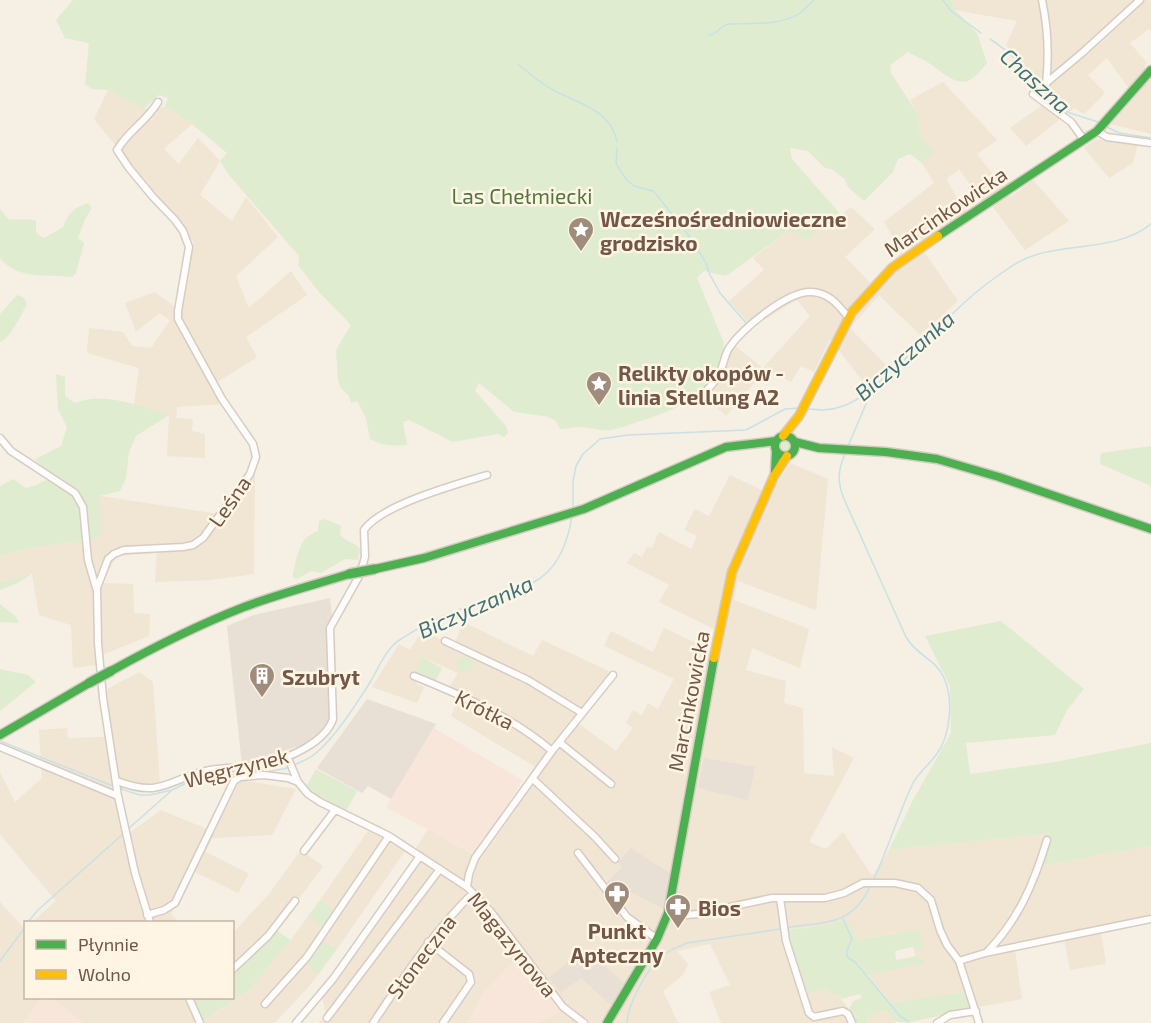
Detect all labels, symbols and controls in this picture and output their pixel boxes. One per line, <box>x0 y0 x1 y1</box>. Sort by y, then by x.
water label: Chaszna <box>996 42 1076 118</box>
street label: Marcinkowicka <box>879 161 1011 261</box>
park label: Las Chełmiecki <box>451 183 593 208</box>
place label: Wcześnośredniowieczne grodzisko <box>600 206 847 255</box>
place icon: Wcześnośredniowieczne grodzisko <box>566 215 596 253</box>
water label: Biczyczanka <box>849 305 960 406</box>
place label: Relikty okopów - linia Stellung A2 <box>618 360 784 409</box>
place icon: Relikty okopów - linia Stellung A2 <box>584 369 614 407</box>
street label: Leśna <box>203 471 255 531</box>
water label: Biczyczanka <box>413 569 537 644</box>
street label: Marcinkowicka <box>662 628 714 774</box>
building icon: Szubryt <box>247 661 277 699</box>
place label: Szubryt <box>282 664 360 690</box>
street label: Krótka <box>451 684 519 734</box>
street label: Węgrzynek <box>181 742 291 792</box>
pharmacy icon: Punkt Apteczny <box>602 879 632 917</box>
street label: Magazynowa <box>463 886 563 1002</box>
pharmacy icon: Bios <box>663 892 693 930</box>
place label: Bios <box>698 895 741 920</box>
street label: Słoneczna <box>381 909 461 1003</box>
place label: Punkt Apteczny <box>571 918 664 968</box>
legend <box>24 921 234 999</box>
text: Płynnie <box>78 933 139 955</box>
text: Wolno <box>78 963 131 985</box>

